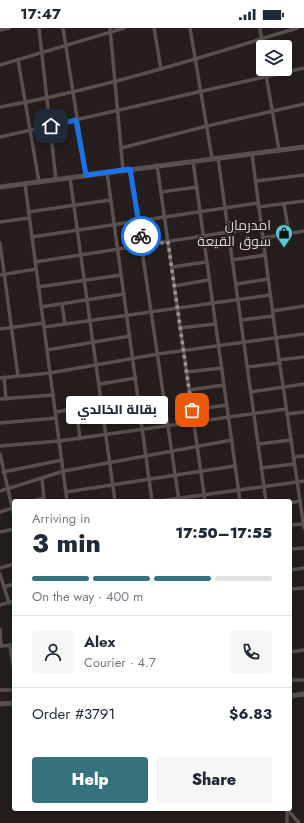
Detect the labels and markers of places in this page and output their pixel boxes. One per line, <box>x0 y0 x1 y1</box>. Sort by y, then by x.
pin <box>34 109 68 143</box>
place label: امدرمان سوق القيعة <box>197 215 271 251</box>
shop icon: امدرمان سوق القيعة <box>274 223 294 248</box>
pin <box>175 393 209 427</box>
callout: بقالة الخالدي <box>66 396 168 424</box>

